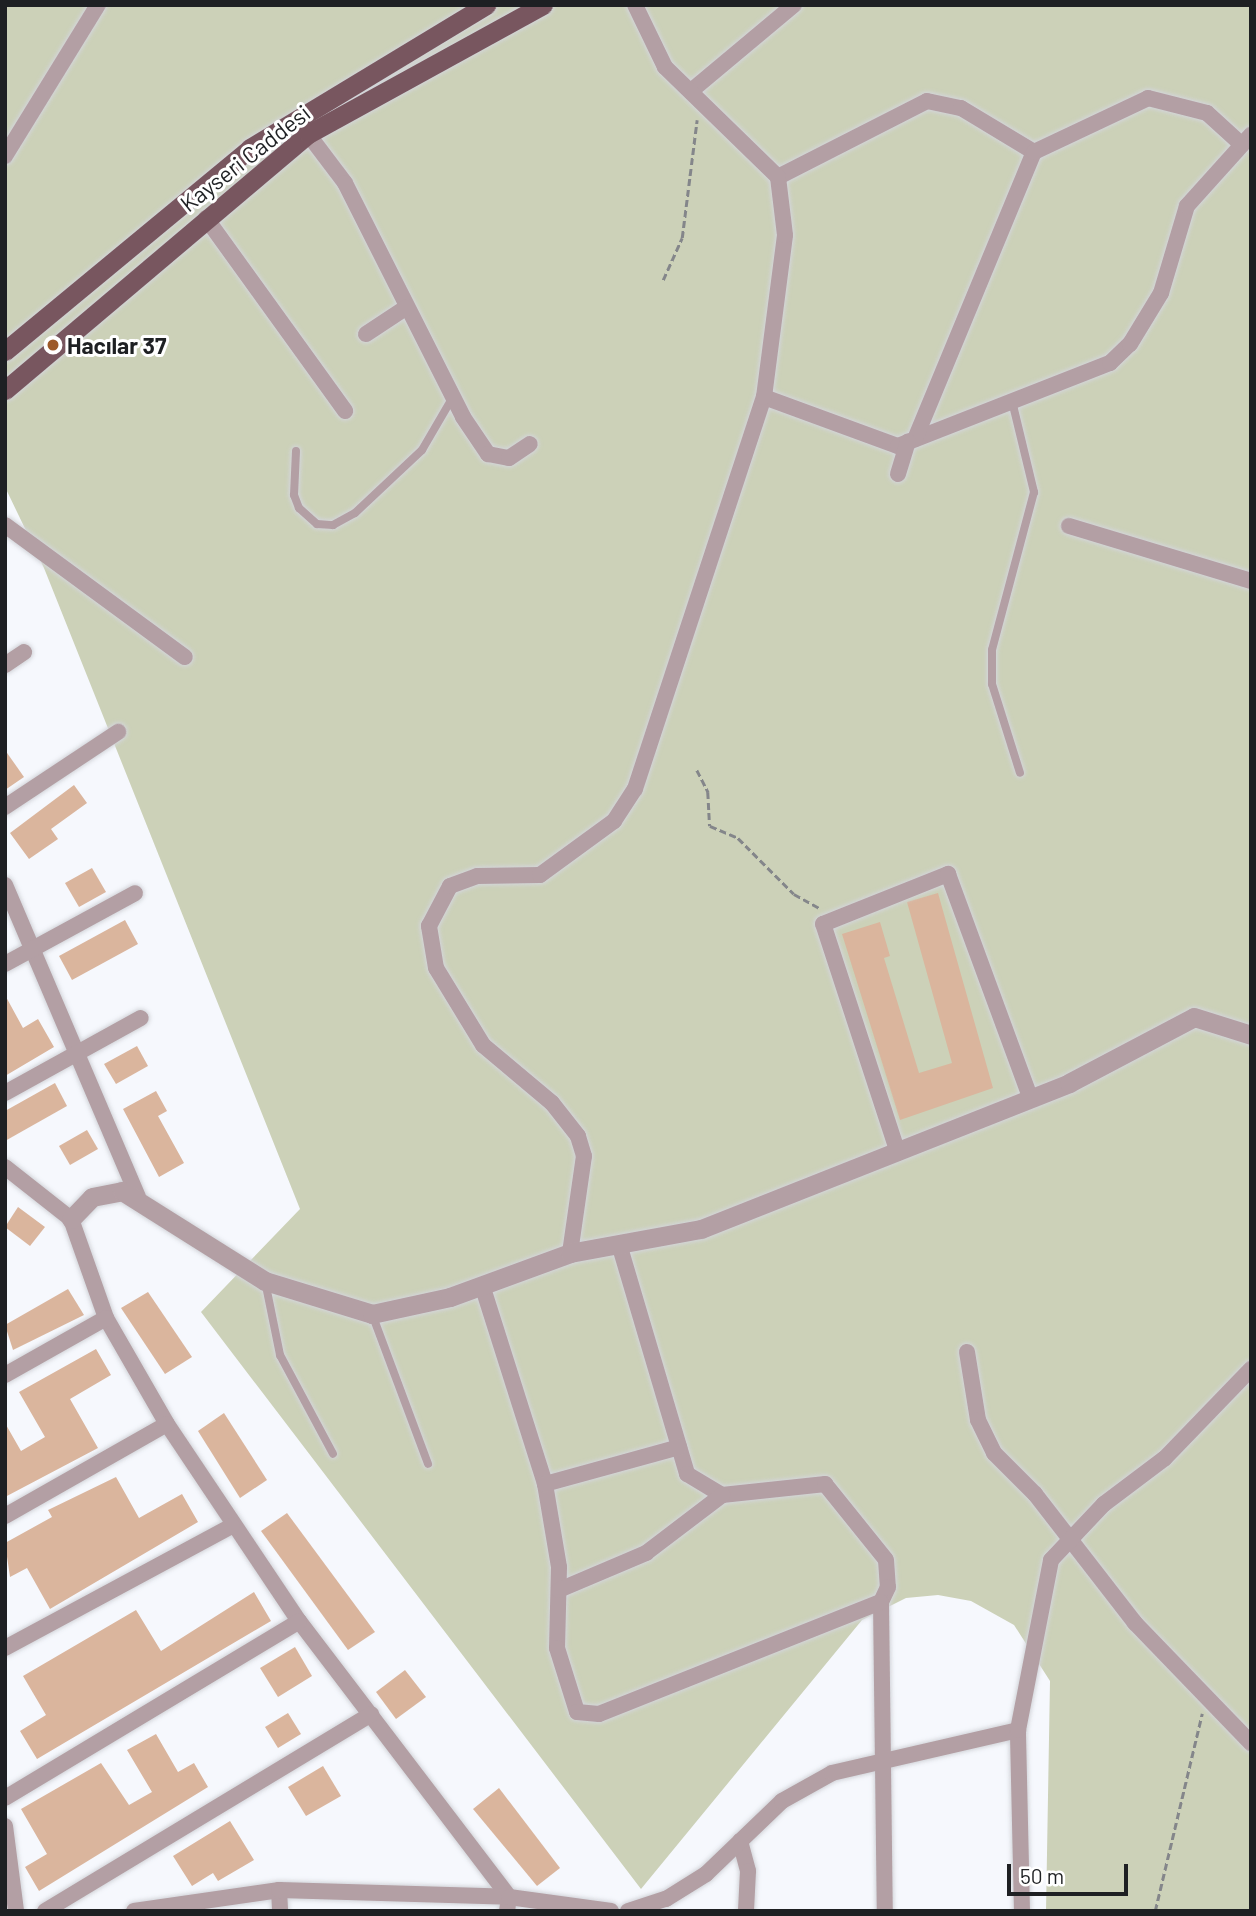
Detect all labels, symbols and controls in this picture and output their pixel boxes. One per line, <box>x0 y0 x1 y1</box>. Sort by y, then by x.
street label: Kayseri Caddesi <box>175 99 315 217</box>
place label: Hacılar 37 <box>67 331 166 359</box>
marker: Hacılar 37 <box>45 337 61 353</box>
scale bar <box>1011 1850 1132 1894</box>
text: 50 m <box>1020 1863 1064 1888</box>

